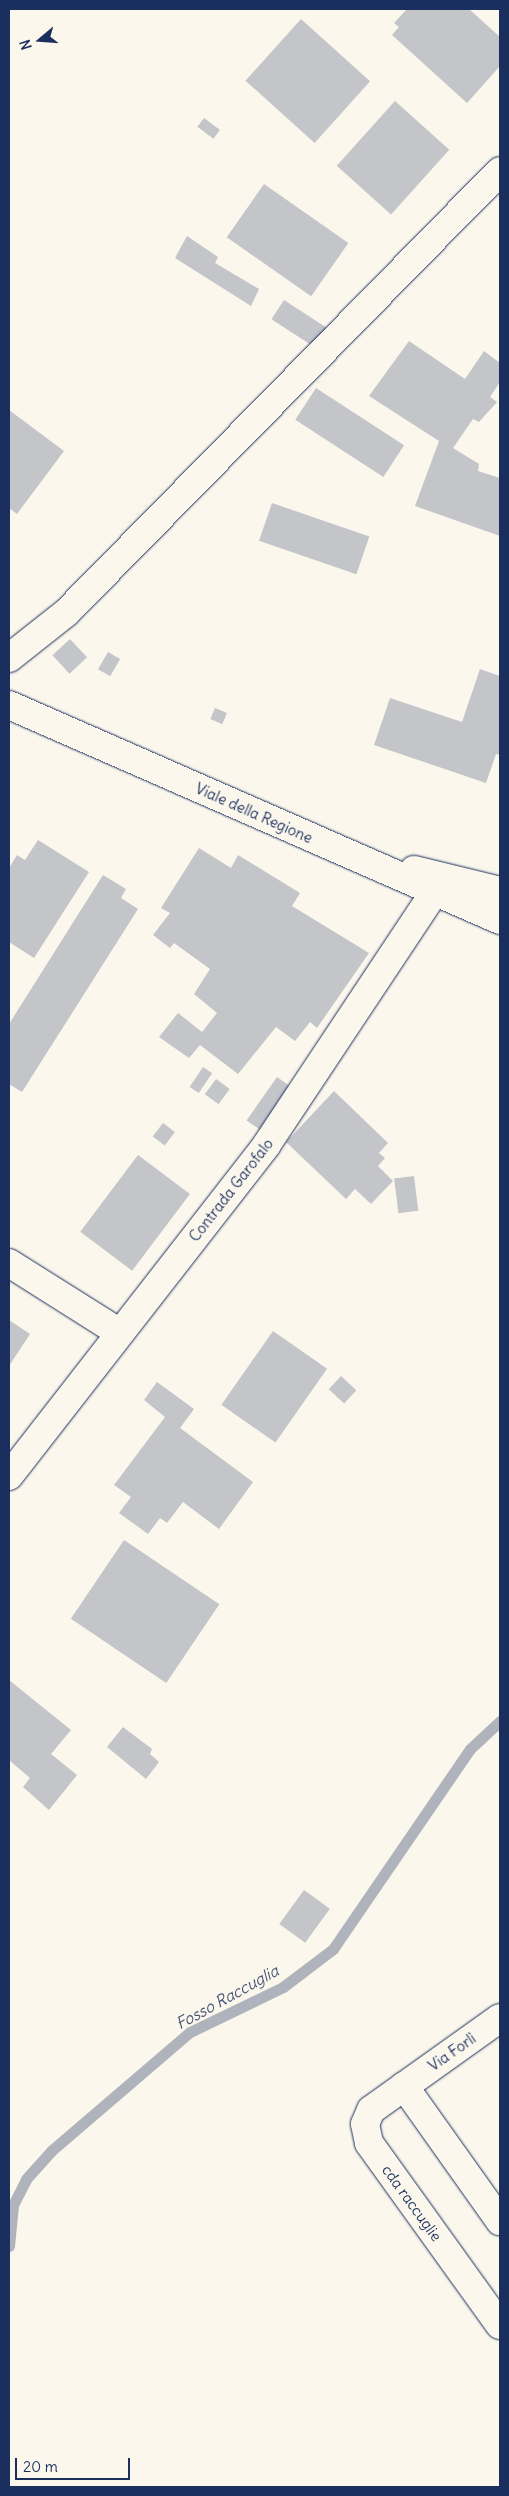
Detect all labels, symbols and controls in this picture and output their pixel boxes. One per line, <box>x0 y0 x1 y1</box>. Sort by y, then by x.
north arrow <box>15 15 65 65</box>
text: N <box>16 37 36 52</box>
street label: Viale della Regione <box>193 779 315 847</box>
street label: Contrada Garofalo <box>185 1135 277 1245</box>
water label: Fosso Raccuglia <box>172 1961 282 2033</box>
street label: Via Forlì <box>425 2029 479 2075</box>
street label: cda raccuglie <box>378 2161 446 2245</box>
scale bar <box>18 2448 132 2480</box>
text: 20 m <box>23 2457 58 2476</box>

